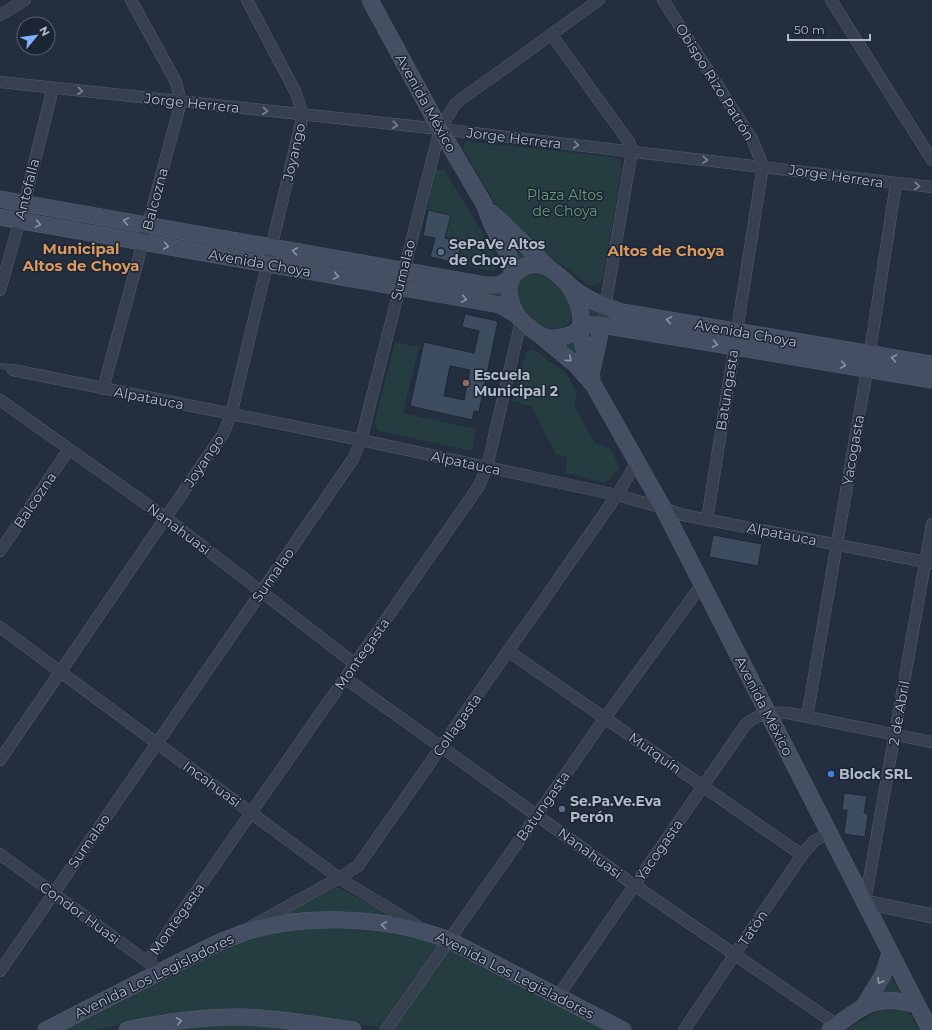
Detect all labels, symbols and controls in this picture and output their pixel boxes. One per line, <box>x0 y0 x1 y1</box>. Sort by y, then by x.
north arrow <box>16 16 56 56</box>
scale bar <box>788 16 870 42</box>
street label: Obispo Rizo Patrón <box>672 20 758 144</box>
text: 50 m <box>794 22 825 37</box>
text: N <box>36 24 53 38</box>
street label: Avenida México <box>392 51 461 155</box>
one-way arrow <box>77 86 84 95</box>
street label: Jorge Herrera <box>143 89 240 117</box>
one-way arrow <box>262 106 268 115</box>
one-way arrow <box>392 120 398 129</box>
street label: Joyango <box>278 121 309 184</box>
street label: Jorge Herrera <box>465 123 562 153</box>
one-way arrow <box>573 140 579 149</box>
one-way arrow <box>702 155 708 164</box>
street label: Antofalla <box>11 157 43 221</box>
street label: Jorge Herrera <box>786 160 885 192</box>
street label: Balcozna <box>138 166 172 232</box>
one-way arrow <box>914 181 920 190</box>
park label: Plaza Altos de Choya <box>527 186 603 220</box>
one-way arrow <box>122 217 129 226</box>
one-way arrow <box>35 219 42 228</box>
place label: SePaVe Altos de Choya <box>449 235 546 269</box>
street label: Sumalao <box>387 238 419 302</box>
district label: Municipal Altos de Choya <box>21 239 140 275</box>
district label: Altos de Choya <box>606 241 725 260</box>
one-way arrow <box>163 242 170 250</box>
street label: Avenida Choya <box>207 245 313 281</box>
one-way arrow <box>292 247 298 256</box>
marker: SePaVe Altos de Choya <box>436 247 446 257</box>
one-way arrow <box>333 272 339 280</box>
one-way arrow <box>461 294 467 303</box>
street label: Avenida Choya <box>693 315 799 351</box>
one-way arrow <box>666 316 672 324</box>
one-way arrow <box>712 339 718 348</box>
street label: Batungasta <box>712 348 742 432</box>
one-way arrow <box>564 354 571 361</box>
one-way arrow <box>890 354 897 362</box>
one-way arrow <box>840 361 846 369</box>
place label: Escuela Municipal 2 <box>474 366 558 400</box>
marker: Escuela Municipal 2 <box>461 378 471 388</box>
street label: Alpatauca <box>113 382 185 414</box>
street label: Yacogasta <box>838 413 868 487</box>
street label: Joyango <box>179 431 228 491</box>
street label: Alpatauca <box>430 447 502 479</box>
street label: Balcozna <box>10 468 60 532</box>
street label: Nanahuasi <box>144 499 214 559</box>
street label: Alpatauca <box>746 518 818 550</box>
street label: Sumalao <box>248 544 298 606</box>
street label: Montegasta <box>331 614 393 694</box>
street label: Avenida México <box>731 653 797 759</box>
street label: 2 de Abril <box>884 679 914 747</box>
street label: Collagasta <box>429 690 485 760</box>
street label: Mutquín <box>625 728 685 778</box>
street label: Incahuasi <box>179 757 245 811</box>
place label: Block SRL <box>839 765 913 783</box>
street label: Batungasta <box>512 767 574 845</box>
marker: Block SRL <box>826 769 836 779</box>
place label: Se.Pa.Ve.Eva Perón <box>570 792 661 826</box>
marker: Se.Pa.Ve.Eva Perón <box>557 804 567 814</box>
street label: Sumalao <box>64 810 114 872</box>
street label: Yacogasta <box>631 816 687 884</box>
street label: Nanahuasi <box>554 824 626 882</box>
street label: Condor Huasi <box>36 878 124 948</box>
street label: Montegasta <box>146 879 208 959</box>
street label: Tatón <box>734 907 772 949</box>
one-way arrow <box>381 921 387 930</box>
street label: Avenida Los Legisladores <box>433 927 597 1023</box>
street label: Avenida Los Legisladores <box>71 929 237 1023</box>
one-way arrow <box>877 977 884 984</box>
one-way arrow <box>176 1017 182 1026</box>

